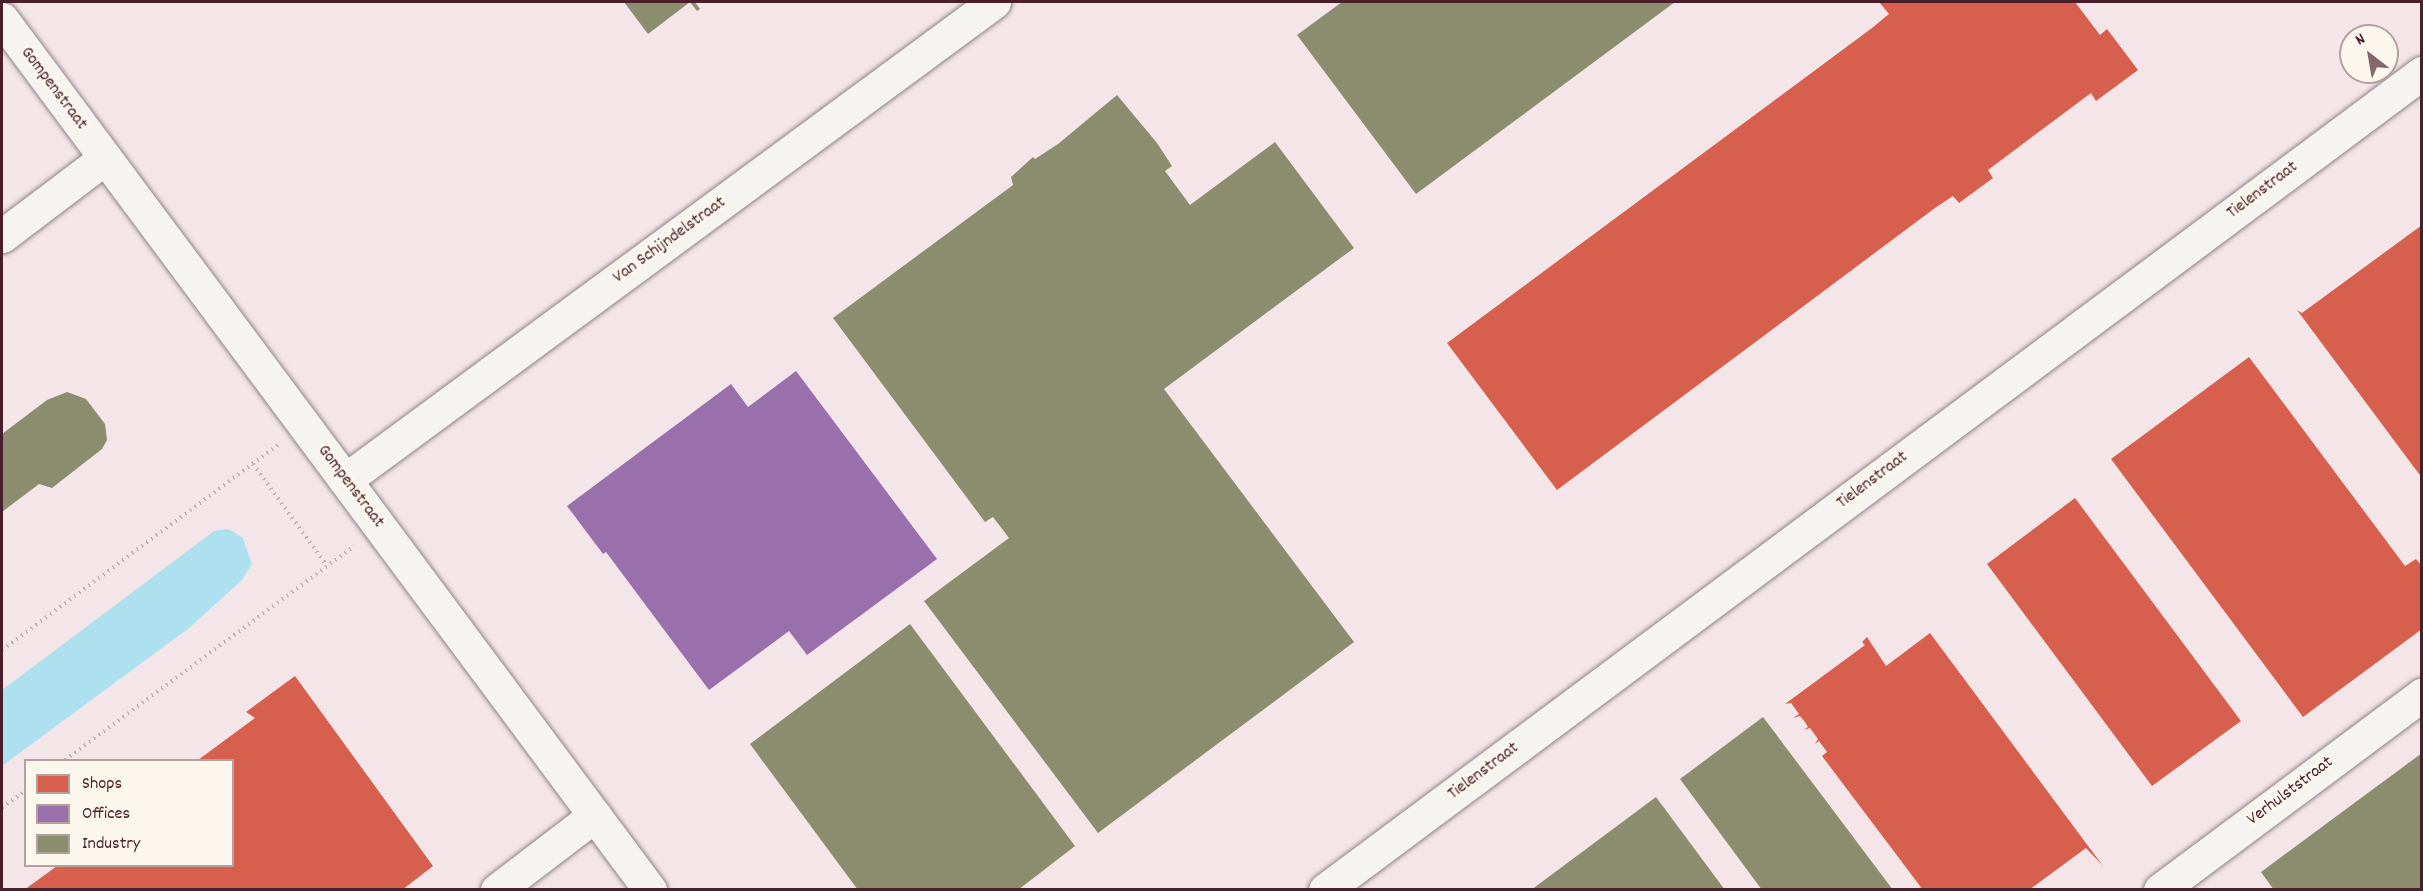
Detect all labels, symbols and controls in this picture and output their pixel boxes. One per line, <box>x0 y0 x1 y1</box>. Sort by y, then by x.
north arrow <box>2339 24 2399 84</box>
text: N <box>2351 28 2370 52</box>
street label: Gompenstraat <box>15 43 91 135</box>
street label: Tielenstraat <box>2223 157 2303 225</box>
street label: Van Schijndelstraat <box>609 193 731 289</box>
street label: Gompenstraat <box>312 441 388 533</box>
street label: Tielenstraat <box>1833 447 1913 515</box>
street label: Tielenstraat <box>1444 738 1524 806</box>
street label: Verhulststraat <box>2244 753 2338 831</box>
legend <box>24 759 234 867</box>
text: Shops <box>82 772 122 797</box>
text: Offices <box>82 802 130 827</box>
text: Industry <box>82 832 140 857</box>

